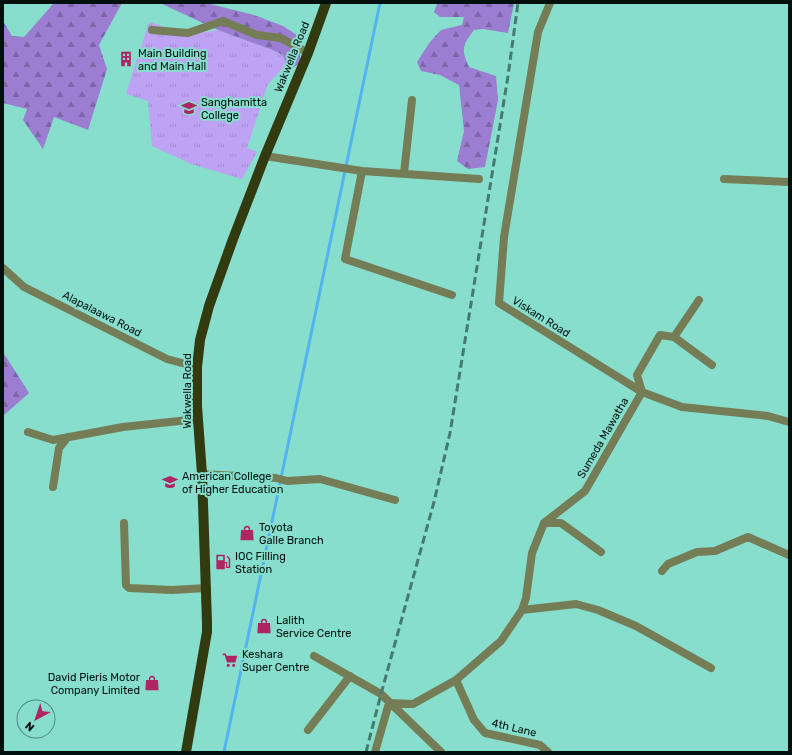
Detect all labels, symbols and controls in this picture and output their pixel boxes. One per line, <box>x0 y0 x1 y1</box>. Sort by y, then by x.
street label: Wakwella Road <box>272 20 312 94</box>
place label: Main Building and Main Hall <box>138 47 207 73</box>
building icon: Main Building and Main Hall <box>117 50 135 68</box>
place label: Sanghamitta College <box>201 96 267 122</box>
school or university icon: Sanghamitta College <box>180 99 198 117</box>
street label: Alapalaawa Road <box>60 288 144 340</box>
street label: Viskam Road <box>510 294 572 340</box>
street label: Wakwella Road <box>181 353 194 429</box>
street label: Sumeda Mawatha <box>575 395 631 481</box>
place label: American College of Higher Education <box>182 470 283 496</box>
school or university icon: American College of Higher Education <box>161 473 179 491</box>
place label: Toyota Galle Branch <box>259 521 324 547</box>
shop icon: Toyota Galle Branch <box>238 524 256 542</box>
place label: IOC Filling Station <box>235 550 286 576</box>
fuel station icon: IOC Filling Station <box>214 553 232 571</box>
place label: Lalith Service Centre <box>276 614 351 640</box>
shop icon: Lalith Service Centre <box>255 617 273 635</box>
place label: Keshara Super Centre <box>242 648 309 674</box>
supermarket icon: Keshara Super Centre <box>221 651 239 669</box>
place label: David Pieris Motor Company Limited <box>48 671 141 697</box>
shop icon: David Pieris Motor Company Limited <box>143 674 161 692</box>
north arrow <box>16 699 56 739</box>
street label: 4th Lane <box>490 717 538 739</box>
text: N <box>23 719 37 734</box>

